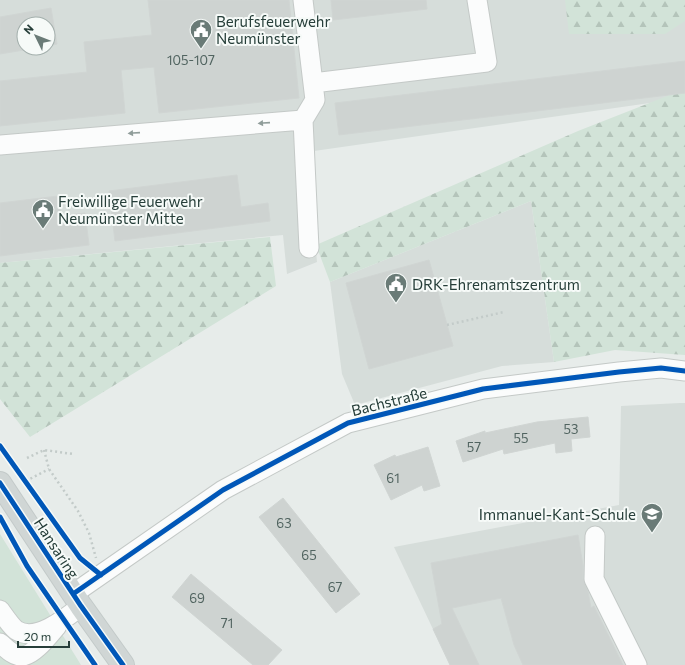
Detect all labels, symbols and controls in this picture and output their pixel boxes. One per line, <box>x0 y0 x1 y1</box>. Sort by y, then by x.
place label: Berufsfeuerwehr Neumünster <box>216 12 330 47</box>
north arrow <box>16 16 56 56</box>
public building icon: Berufsfeuerwehr Neumünster <box>188 17 214 50</box>
text: N <box>21 21 36 36</box>
house number: 105-107 <box>167 52 215 68</box>
one-way arrow <box>258 120 270 127</box>
one-way arrow <box>128 130 140 137</box>
place label: Freiwillige Feuerwehr Neumünster Mitte <box>58 192 203 227</box>
public building icon: Freiwillige Feuerwehr Neumünster Mitte <box>30 197 56 230</box>
public building icon: DRK-Ehrenamtszentrum <box>383 271 409 304</box>
place label: DRK-Ehrenamtszentrum <box>412 275 580 293</box>
street label: Bachstraße <box>349 383 429 419</box>
house number: 53 <box>564 421 578 437</box>
house number: 55 <box>514 430 528 446</box>
house number: 57 <box>467 439 481 455</box>
house number: 61 <box>386 470 400 486</box>
school or university icon: Immanuel-Kant-Schule <box>639 501 665 534</box>
place label: Immanuel-Kant-Schule <box>479 505 636 523</box>
street label: Hansaring <box>31 514 83 582</box>
house number: 63 <box>276 515 292 531</box>
house number: 65 <box>301 547 317 563</box>
house number: 67 <box>328 579 342 595</box>
house number: 69 <box>189 590 205 606</box>
house number: 71 <box>221 615 233 631</box>
scale bar <box>18 623 69 649</box>
text: 20 m <box>24 629 51 643</box>

